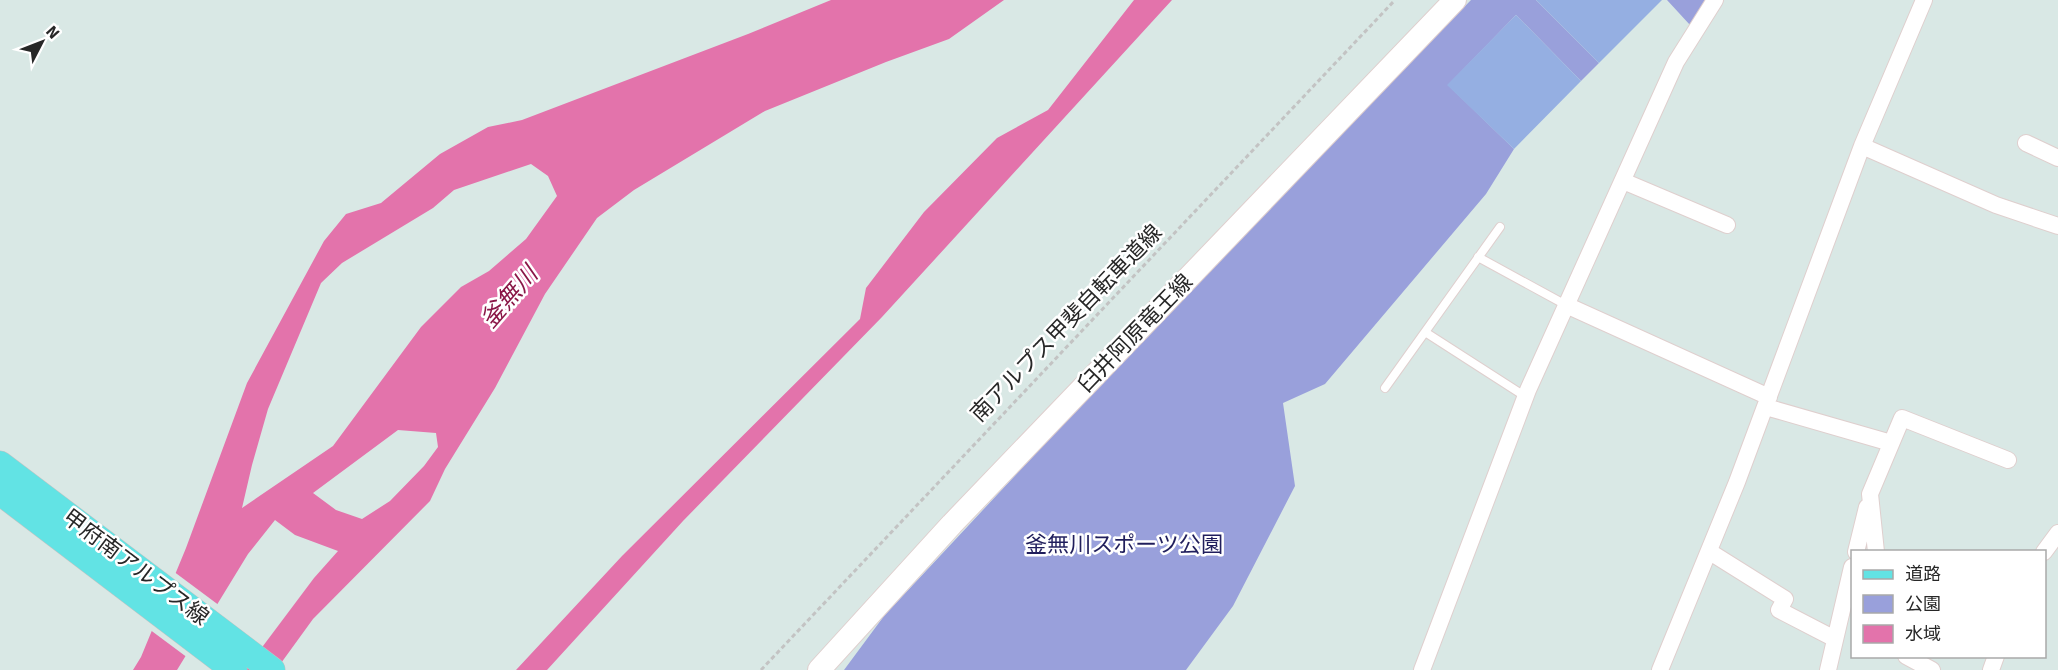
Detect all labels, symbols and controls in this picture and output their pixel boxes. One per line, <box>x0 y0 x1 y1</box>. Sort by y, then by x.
north arrow <box>12 12 72 72</box>
text: N <box>41 22 64 43</box>
street label: 南アルプス甲斐自転車道線 <box>965 219 1167 427</box>
water label: 釜無川 <box>474 258 546 334</box>
street label: 臼井阿原竜王線 <box>1072 268 1198 398</box>
street label: 甲府南アルプス線 <box>58 503 214 631</box>
park label: 釜無川スポーツ公園 <box>1025 531 1223 558</box>
legend <box>1851 550 2046 658</box>
text: 道路 <box>1905 563 1941 585</box>
text: 公園 <box>1905 593 1941 615</box>
text: 水域 <box>1905 623 1941 645</box>

